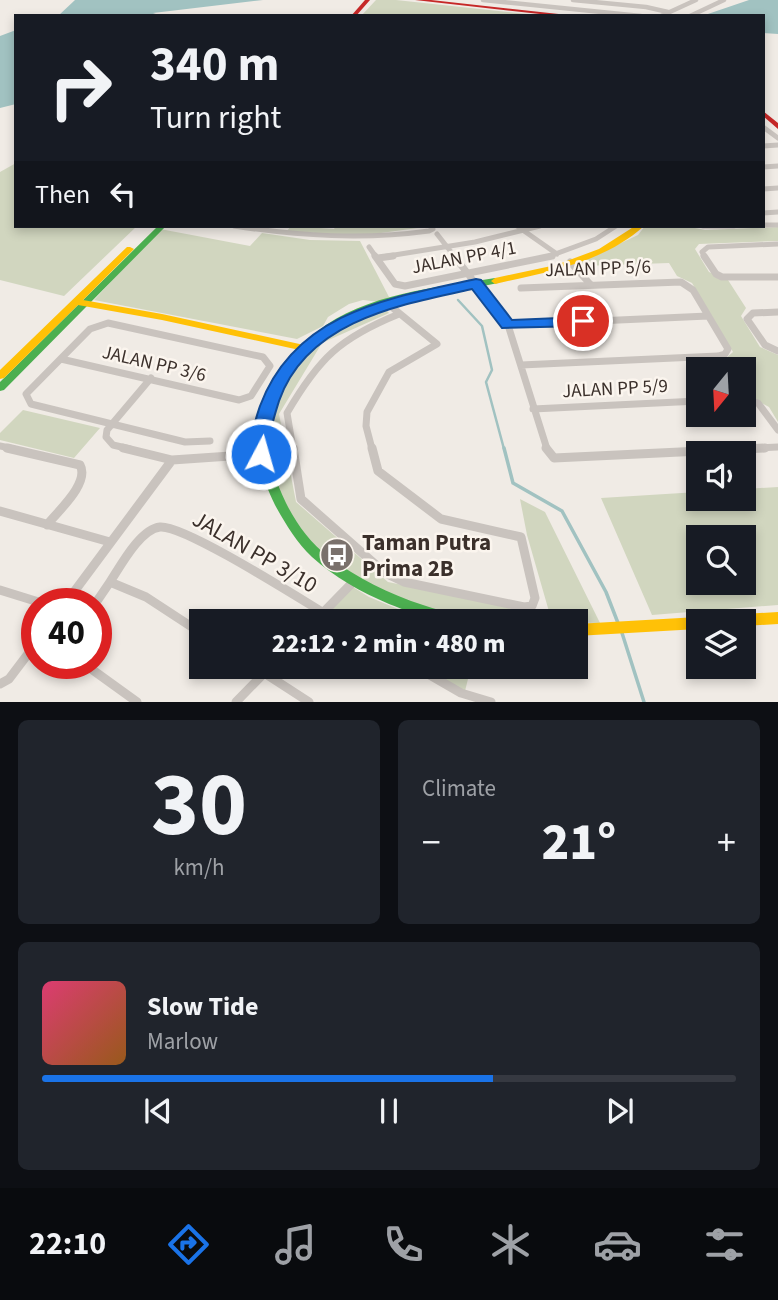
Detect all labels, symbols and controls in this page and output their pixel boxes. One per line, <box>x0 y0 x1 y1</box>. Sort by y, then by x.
text: 340 m <box>150 30 279 100</box>
icon: right <box>35 42 126 133</box>
text: Turn right <box>150 95 281 141</box>
icon: left <box>104 175 142 213</box>
text: Then <box>35 176 90 213</box>
street label: JALAN PP 4/1 <box>409 235 519 281</box>
street label: JALAN PP 5/6 <box>545 254 651 284</box>
pin <box>553 291 613 351</box>
icon: arrive <box>564 302 602 340</box>
street label: JALAN PP 3/6 <box>99 339 209 389</box>
north arrow <box>686 357 756 427</box>
map controls <box>686 357 756 679</box>
street label: JALAN PP 5/9 <box>561 373 669 405</box>
position arrow <box>224 417 298 491</box>
button: sound <box>686 441 756 511</box>
street label: JALAN PP 3/10 <box>186 503 324 601</box>
button: search <box>686 525 756 595</box>
place label: Taman Putra Prima 2B <box>362 526 491 585</box>
bus stop icon: Taman Putra Prima 2B <box>318 536 356 574</box>
speed limit sign: 40 <box>21 588 112 679</box>
button: layers <box>686 609 756 679</box>
text: 22:12 · 2 min · 480 m <box>272 625 505 662</box>
text: 30 <box>151 741 247 870</box>
text: Climate <box>422 772 496 805</box>
text: 21° <box>542 806 616 880</box>
text: − <box>422 816 441 870</box>
text: + <box>717 816 736 870</box>
text: km/h <box>173 851 225 884</box>
text: Slow Tide <box>147 988 258 1025</box>
text: Marlow <box>147 1025 218 1058</box>
icon: previous <box>139 1092 177 1130</box>
icon: pause <box>370 1092 408 1130</box>
icon: next <box>601 1092 639 1130</box>
icon: directions <box>164 1220 213 1269</box>
icon: music <box>271 1220 320 1269</box>
icon: phone <box>379 1220 428 1269</box>
icon: climate <box>486 1220 535 1269</box>
icon: car <box>593 1220 642 1269</box>
icon: filters <box>700 1220 749 1269</box>
text: 22:10 <box>29 1221 106 1267</box>

